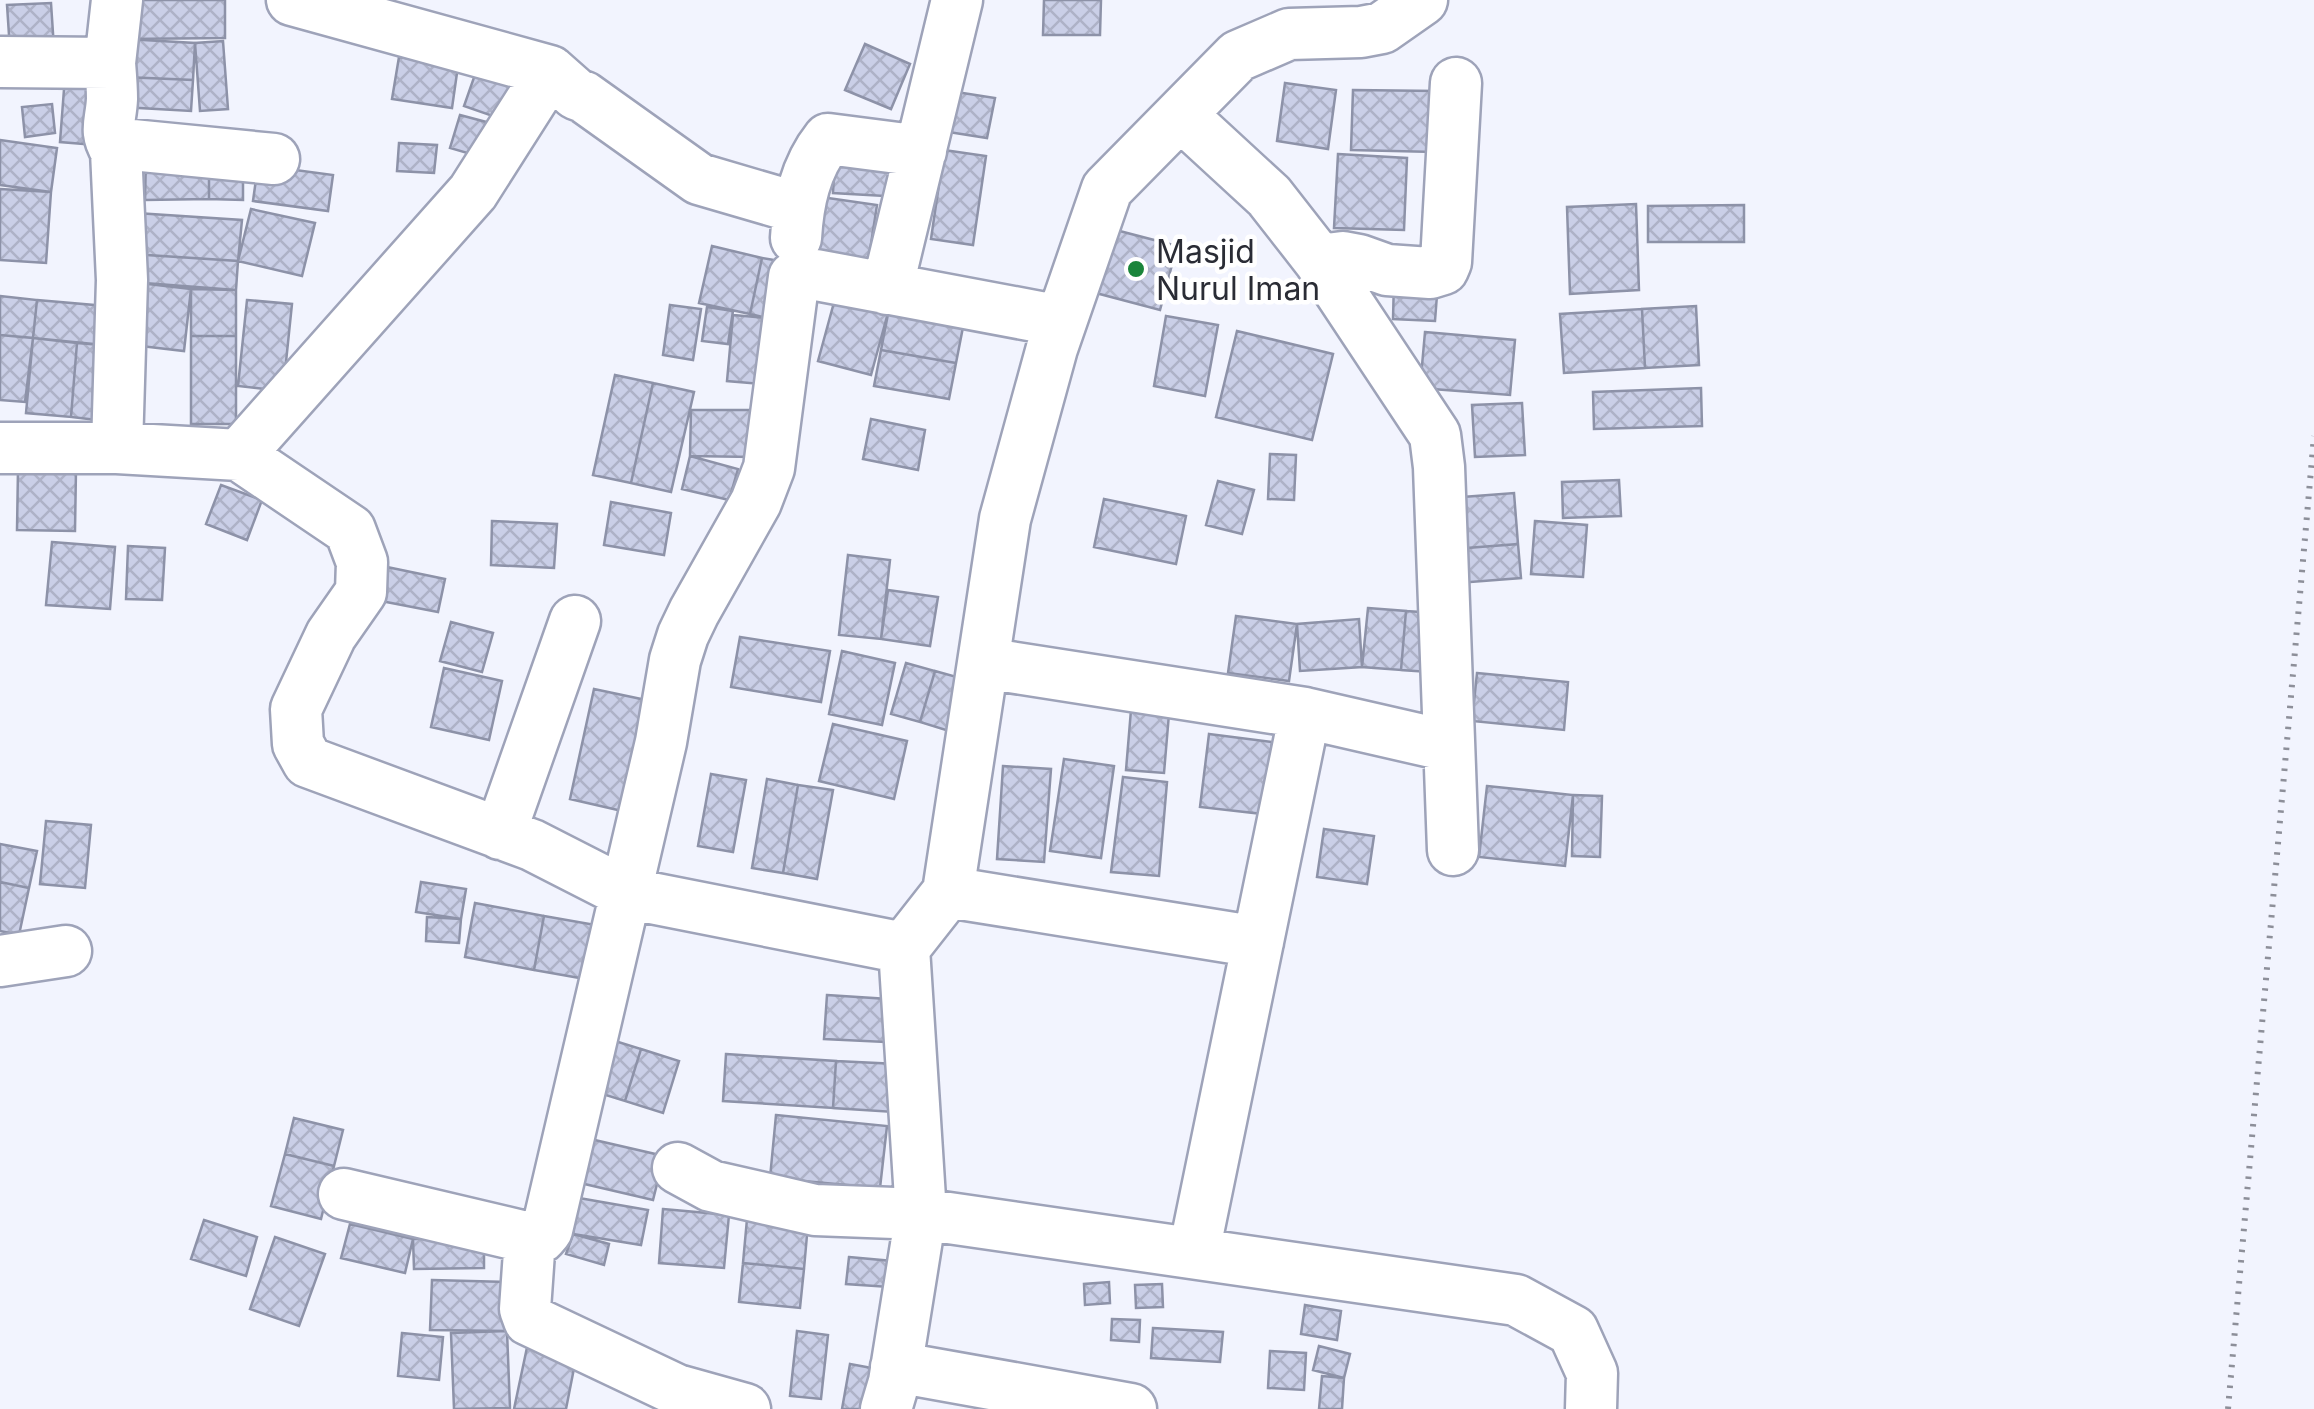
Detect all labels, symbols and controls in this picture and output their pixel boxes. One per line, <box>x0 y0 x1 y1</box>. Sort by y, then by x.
place label: Masjid Nurul Iman <box>1156 232 1320 308</box>
marker: Masjid Nurul Iman <box>1125 258 1147 280</box>

